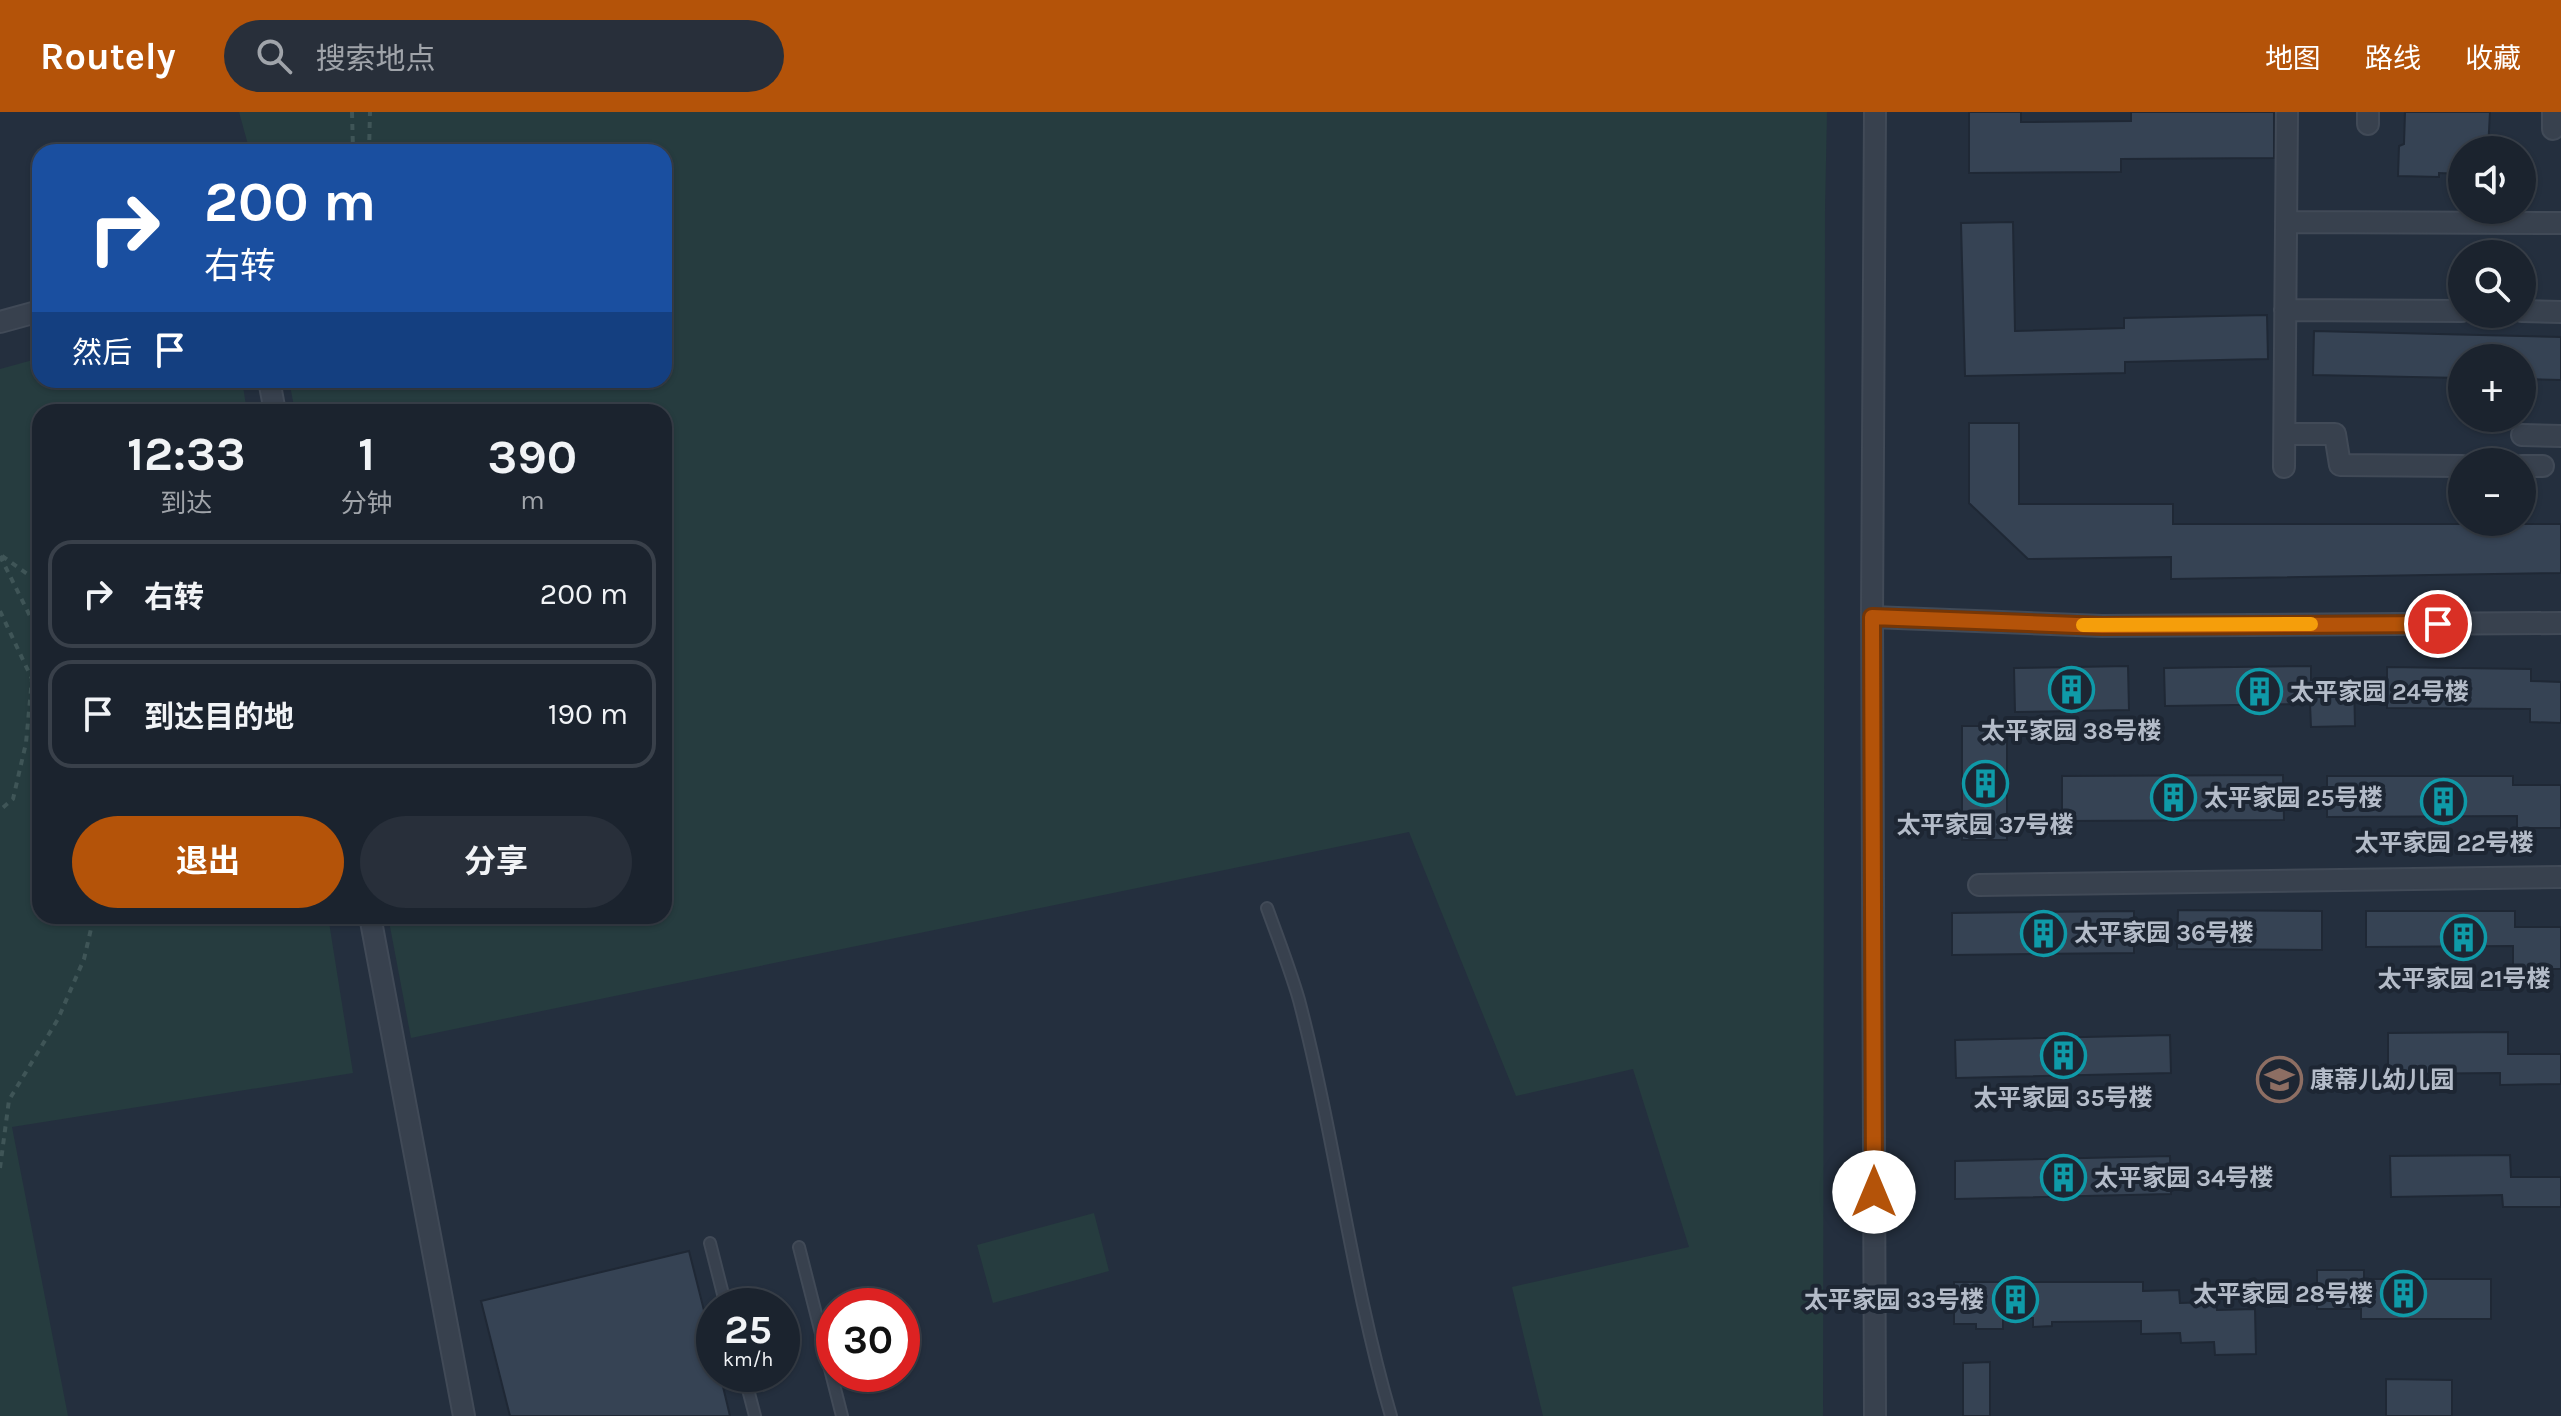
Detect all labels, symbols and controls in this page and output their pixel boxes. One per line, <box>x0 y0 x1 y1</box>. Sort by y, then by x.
search box <box>224 20 784 92</box>
text: Routely <box>40 34 176 79</box>
icon: search <box>252 34 296 78</box>
text: 搜索地点 <box>316 41 436 77</box>
text: 地图 <box>2265 42 2321 75</box>
text: 路线 <box>2365 42 2421 75</box>
text: 收藏 <box>2465 42 2521 75</box>
map controls <box>2448 136 2536 536</box>
button: sound <box>2448 136 2536 224</box>
text: 200 m <box>204 169 376 234</box>
icon: right <box>72 176 176 280</box>
button: search <box>2448 240 2536 328</box>
text: 右转 <box>204 245 276 287</box>
icon: arrive <box>148 328 192 372</box>
text: 然后 <box>72 335 132 371</box>
button: + <box>2448 344 2536 432</box>
text: 12:33 <box>127 426 246 482</box>
text: 1 <box>358 426 375 482</box>
text: 390 <box>488 429 577 485</box>
button: − <box>2448 448 2536 536</box>
text: m <box>520 485 544 516</box>
text: 到达 <box>160 488 212 519</box>
text: 分钟 <box>341 488 393 519</box>
icon: right <box>76 572 120 616</box>
text: 200 m <box>540 576 628 612</box>
text: 右转 <box>144 579 204 615</box>
pin <box>2404 590 2472 658</box>
icon: arrive <box>2416 602 2460 646</box>
building icon: 太平家园 38号楼 <box>2047 665 2095 713</box>
building icon: 太平家园 24号楼 <box>2235 668 2283 716</box>
place label: 太平家园 24号楼 <box>2290 678 2469 706</box>
icon: arrive <box>76 692 120 736</box>
text: 190 m <box>548 696 628 732</box>
text: 到达目的地 <box>144 699 294 735</box>
place label: 太平家园 38号楼 <box>1981 717 2161 745</box>
building icon: 太平家园 37号楼 <box>1961 759 2009 807</box>
building icon: 太平家园 25号楼 <box>2149 774 2197 822</box>
building icon: 太平家园 22号楼 <box>2420 777 2468 825</box>
place label: 太平家园 25号楼 <box>2204 784 2383 812</box>
place label: 太平家园 37号楼 <box>1897 811 2073 839</box>
button: 退出 <box>72 816 344 908</box>
button: 分享 <box>360 816 632 908</box>
place label: 太平家园 22号楼 <box>2354 829 2534 857</box>
building icon: 太平家园 36号楼 <box>2019 909 2067 957</box>
building icon: 太平家园 21号楼 <box>2440 913 2488 961</box>
place label: 太平家园 36号楼 <box>2074 919 2254 947</box>
place label: 太平家园 21号楼 <box>2377 965 2551 993</box>
building icon: 太平家园 35号楼 <box>2039 1032 2087 1080</box>
school or university icon: 康蒂儿幼儿园 <box>2255 1056 2303 1104</box>
place label: 康蒂儿幼儿园 <box>2310 1066 2454 1094</box>
place label: 太平家园 35号楼 <box>1974 1084 2152 1112</box>
position arrow <box>1832 1150 1916 1234</box>
building icon: 太平家园 34号楼 <box>2039 1154 2087 1202</box>
place label: 太平家园 34号楼 <box>2094 1164 2273 1192</box>
building icon: 太平家园 28号楼 <box>2380 1270 2428 1318</box>
building icon: 太平家园 33号楼 <box>1991 1276 2039 1324</box>
place label: 太平家园 28号楼 <box>2193 1280 2373 1308</box>
place label: 太平家园 33号楼 <box>1804 1286 1984 1314</box>
speed limit sign: 30 <box>816 1288 920 1392</box>
text: 25 <box>724 1306 772 1353</box>
text: km/h <box>723 1348 773 1371</box>

